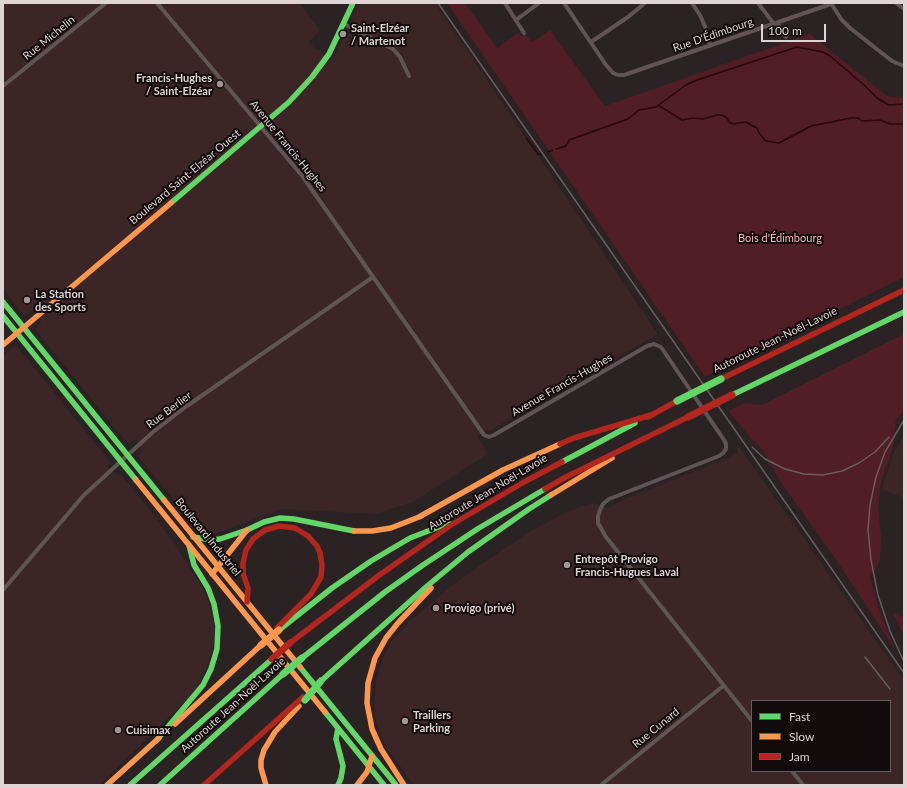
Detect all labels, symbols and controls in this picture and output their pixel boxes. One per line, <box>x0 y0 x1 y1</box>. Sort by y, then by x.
street label: Rue Michelin <box>20 13 78 63</box>
street label: Rue D'Édimbourg <box>671 15 755 55</box>
scale bar <box>763 16 828 42</box>
place label: Saint-Elzéar / Martenot <box>351 21 409 47</box>
text: 100 m <box>768 23 802 38</box>
marker: Saint-Elzéar / Martenot <box>338 29 348 39</box>
place label: Francis-Hughes / Saint-Elzéar <box>136 71 212 97</box>
marker: Francis-Hughes / Saint-Elzéar <box>215 79 225 89</box>
street label: Avenue Francis-Hughes <box>247 98 329 194</box>
street label: Boulevard Saint-Elzéar Ouest <box>127 127 243 227</box>
park label: Bois d'Édimbourg <box>738 231 822 245</box>
place label: La Station des Sports <box>35 287 86 313</box>
marker: La Station des Sports <box>22 295 32 305</box>
street label: Autoroute Jean-Noël-Lavoie <box>711 304 839 376</box>
street label: Avenue Francis-Hughes <box>509 351 615 419</box>
street label: Rue Berlier <box>144 389 194 431</box>
street label: Autoroute Jean-Noël-Lavoie <box>426 451 550 533</box>
street label: Boulevard Industriel <box>172 495 244 579</box>
place label: Entrepôt Provigo Francis-Hugues Laval <box>575 552 679 578</box>
marker: Entrepôt Provigo Francis-Hugues Laval <box>562 560 572 570</box>
place label: Provigo (privé) <box>444 601 515 615</box>
marker: Provigo (privé) <box>431 603 441 613</box>
street label: Autoroute Jean-Noël-Lavoie <box>178 654 288 756</box>
legend <box>751 700 891 772</box>
street label: Rue Cunard <box>630 705 682 751</box>
place label: Traillers Parking <box>413 708 451 734</box>
text: Fast <box>789 709 810 724</box>
marker: Traillers Parking <box>400 716 410 726</box>
place label: Cuisimax <box>126 723 170 737</box>
marker: Cuisimax <box>113 725 123 735</box>
text: Slow <box>789 729 814 744</box>
text: Jam <box>789 749 810 764</box>

